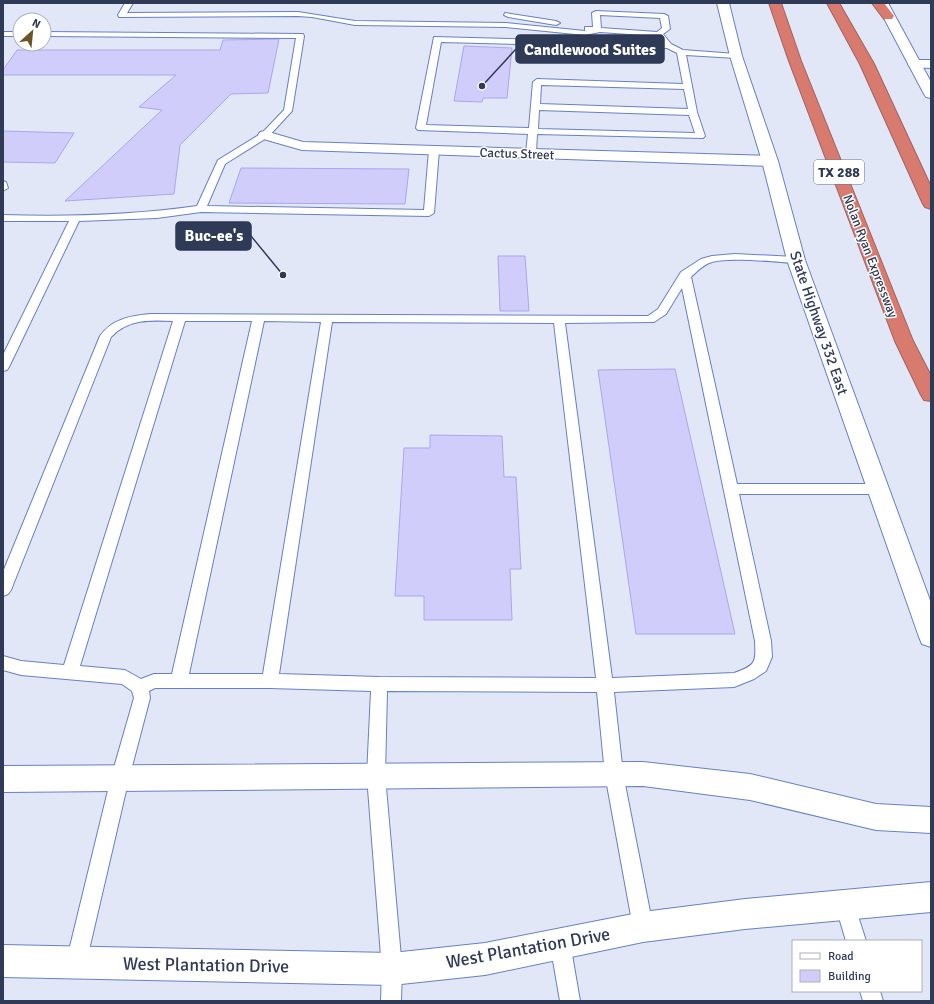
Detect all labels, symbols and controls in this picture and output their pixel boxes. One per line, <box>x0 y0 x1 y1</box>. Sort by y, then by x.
north arrow <box>12 12 52 52</box>
text: N <box>30 16 43 31</box>
callout: Candlewood Suites <box>516 35 664 63</box>
text: Candlewood Suites <box>524 40 656 60</box>
street label: Cactus Street <box>479 145 555 163</box>
road number: TX 288 <box>814 160 864 184</box>
street label: Nolan Ryan Expressway <box>839 192 901 320</box>
callout: Buc-ee's <box>176 222 251 250</box>
text: Buc-ee's <box>185 226 243 246</box>
street label: State Highway 332 East <box>786 249 852 397</box>
street label: West Plantation Drive <box>444 923 612 973</box>
legend <box>792 940 922 992</box>
text: Road <box>828 949 854 964</box>
street label: West Plantation Drive <box>123 953 289 977</box>
text: Building <box>828 969 871 984</box>

